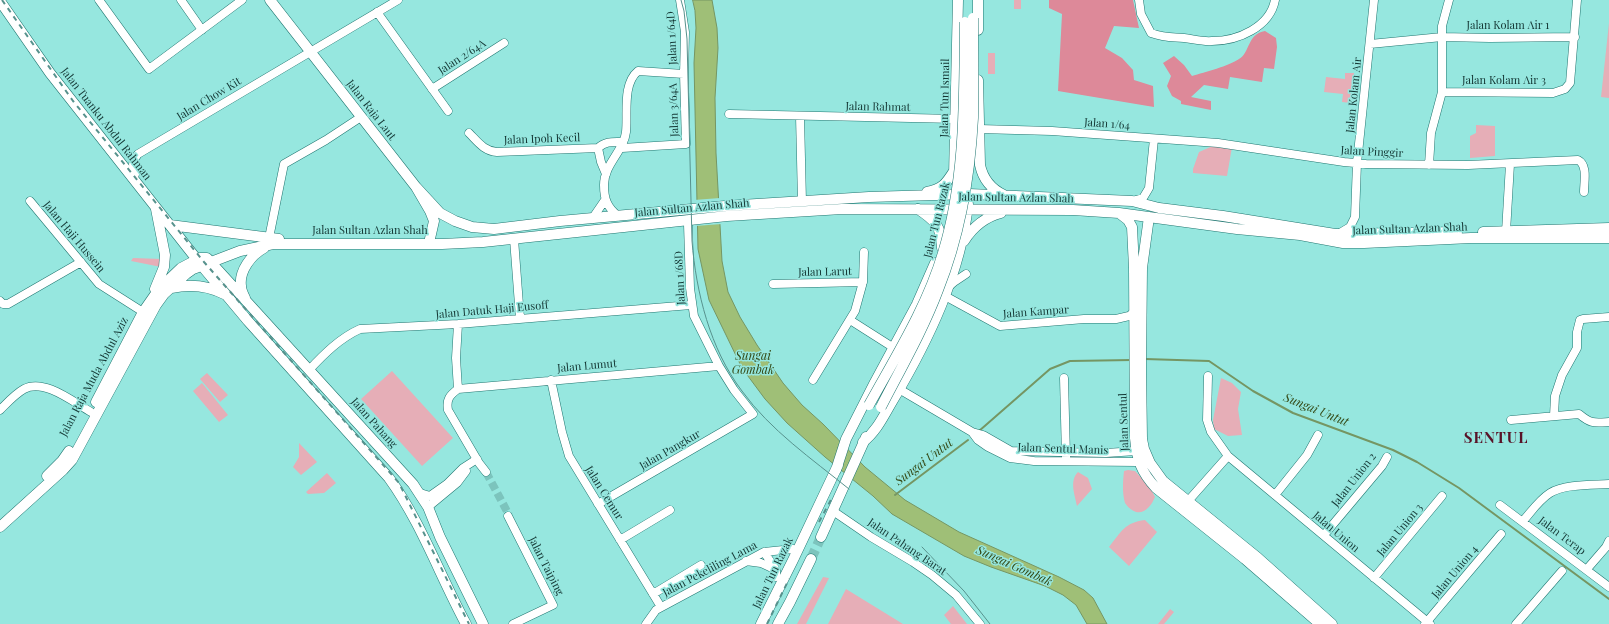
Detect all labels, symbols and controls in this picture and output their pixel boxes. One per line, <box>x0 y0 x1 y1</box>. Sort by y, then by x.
street label: Jalan 1/64D <box>664 11 680 65</box>
street label: Jalan Kolam Air 1 <box>1467 19 1549 33</box>
street label: Jalan 2/64A <box>436 37 488 77</box>
street label: Jalan Kolam Air <box>1343 56 1365 134</box>
street label: Jalan Tun Ismail <box>938 59 952 137</box>
street label: Jalan Tuanku Abdul Rahman <box>58 65 154 183</box>
street label: Jalan Kolam Air 3 <box>1462 74 1546 88</box>
street label: Jalan Chow Kit <box>175 75 243 123</box>
street label: Jalan Raja Laut <box>343 77 399 143</box>
street label: Jalan 3/64A <box>666 83 682 137</box>
street label: Jalan Rahmat <box>845 100 911 114</box>
street label: Jalan 1/64 <box>1084 116 1130 132</box>
street label: Jalan Ipoh Kecil <box>504 131 580 147</box>
street label: Jalan Pinggir <box>1340 144 1404 160</box>
street label: Jalan Tun Razak <box>921 181 953 259</box>
street label: Jalan Sultan Azlan Shah <box>958 190 1074 206</box>
street label: Jalan Sultan Azlan Shah <box>634 196 750 220</box>
street label: Jalan Haji Hussein <box>40 199 108 275</box>
street label: Jalan Sultan Azlan Shah <box>1352 220 1468 238</box>
street label: Jalan Sultan Azlan Shah <box>312 224 428 238</box>
street label: Jalan 1/68D <box>672 251 688 305</box>
street label: Jalan Larut <box>798 265 852 279</box>
street label: Jalan Datuk Haji Eusoff <box>435 298 549 322</box>
street label: Jalan Kampar <box>1003 303 1069 321</box>
street label: Jalan Raja Muda Abdul Aziz <box>57 315 131 439</box>
water label: Sungai Gombak <box>732 349 774 377</box>
street label: Jalan Lumut <box>557 357 617 375</box>
water label: Sungai Untut <box>1281 390 1351 430</box>
street label: Jalan Sentul <box>1116 393 1132 451</box>
street label: Jalan Pahang <box>348 395 400 451</box>
street label: Jalan Pangkur <box>637 427 703 473</box>
district label: SENTUL <box>1464 429 1528 447</box>
water label: Sungai Untut <box>892 436 956 488</box>
street label: Jalan Sentul Manis <box>1017 441 1109 457</box>
street label: Jalan Union 2 <box>1329 451 1379 509</box>
street label: Jalan Cemur <box>582 464 626 522</box>
street label: Jalan Union 3 <box>1374 501 1426 559</box>
street label: Jalan Union <box>1310 509 1362 555</box>
street label: Jalan Terap <box>1536 514 1588 558</box>
street label: Jalan Pahang Barat <box>865 516 949 578</box>
street label: Jalan Taiping <box>526 534 566 598</box>
street label: Jalan Tun Razak <box>750 535 796 611</box>
street label: Jalan Pekeliling Lama <box>661 539 759 599</box>
water label: Sungai Gombak <box>974 543 1054 589</box>
street label: Jalan Union 4 <box>1429 543 1481 601</box>

